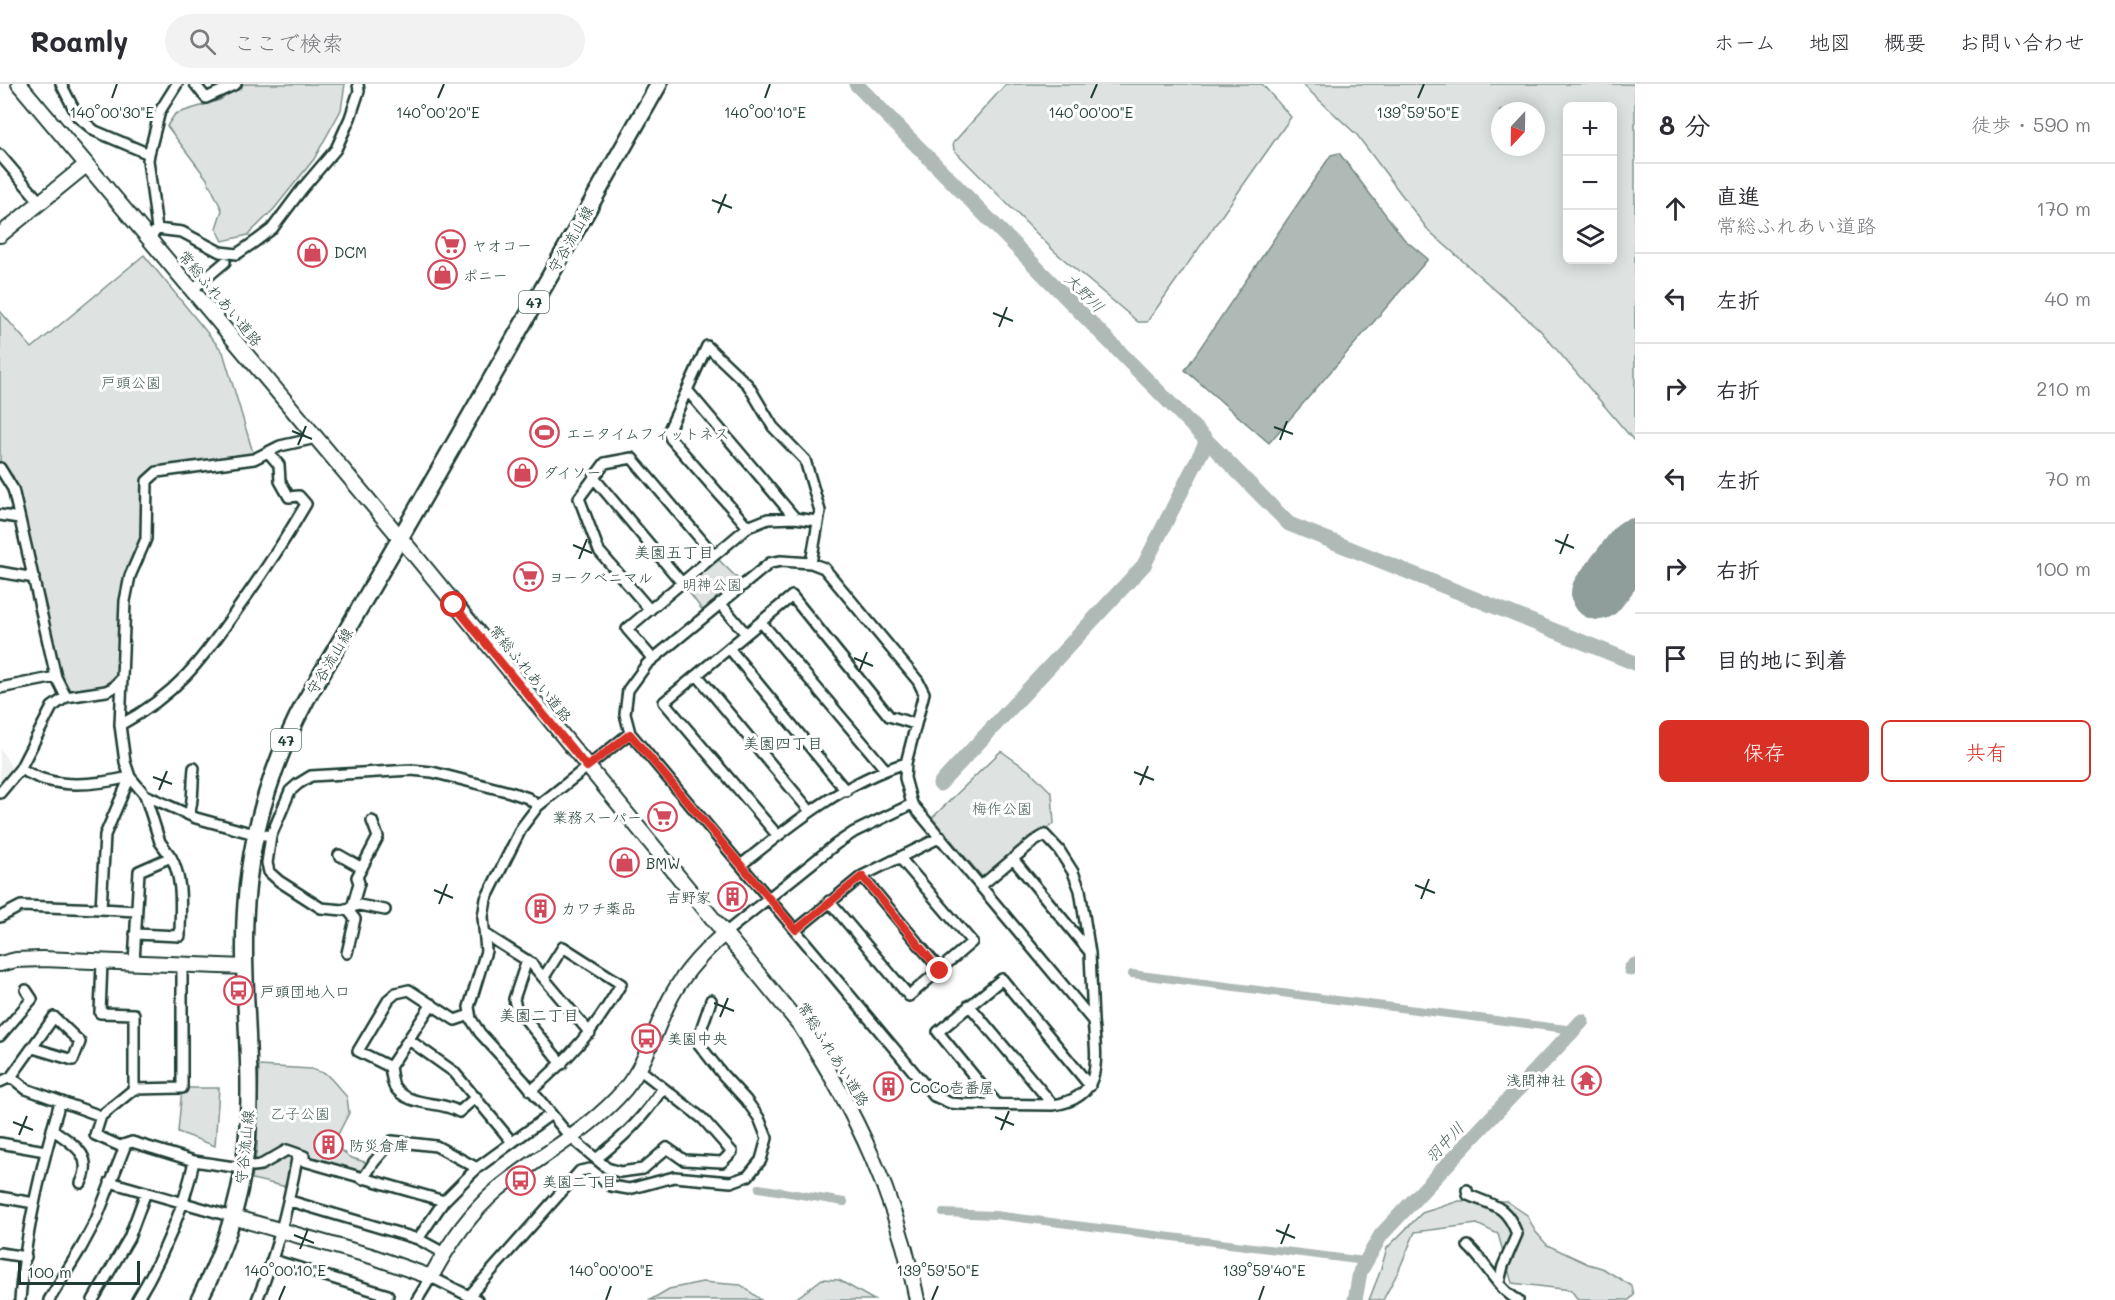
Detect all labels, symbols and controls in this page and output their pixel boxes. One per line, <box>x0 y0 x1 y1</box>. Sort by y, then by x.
search box <box>165 14 585 68</box>
text: Roamly <box>30 23 129 59</box>
icon: search <box>186 25 219 58</box>
text: ここで検索 <box>234 28 344 57</box>
text: ホーム <box>1714 28 1776 55</box>
text: 地図 <box>1809 28 1851 55</box>
text: 概要 <box>1884 28 1926 55</box>
text: お問い合わせ <box>1959 28 2085 55</box>
text: 140°00'30"E <box>70 102 155 122</box>
text: 140°00'20"E <box>396 102 480 122</box>
text: 140°00'10"E <box>724 102 807 122</box>
text: 140°00'00"E <box>1049 102 1134 122</box>
text: 139°59'50"E <box>1377 102 1460 122</box>
north arrow <box>1491 102 1545 156</box>
map controls <box>1563 102 1617 264</box>
button: + <box>1563 102 1617 156</box>
text: 8 分 <box>1659 108 1710 142</box>
text: 徒歩 · 590 m <box>1971 111 2091 137</box>
button: − <box>1563 156 1617 210</box>
text: 直進 <box>1716 181 1760 210</box>
icon: ahead <box>1659 192 1692 225</box>
text: 170 m <box>2036 195 2091 221</box>
street label: 守谷流山線 <box>543 202 597 276</box>
button: layers <box>1563 210 1617 264</box>
text: 常総ふれあい道路 <box>1716 212 1876 238</box>
supermarket icon: ヤオコー <box>435 229 467 261</box>
place label: ヤオコー <box>472 235 532 255</box>
shop icon: DCM <box>297 236 329 268</box>
place label: DCM <box>334 242 367 262</box>
street label: 常総ふれあい道路 <box>175 246 267 350</box>
shop icon: ポニー <box>426 259 458 291</box>
place label: ポニー <box>463 265 508 285</box>
water label: 大野川 <box>1061 268 1109 316</box>
icon: left <box>1659 282 1692 315</box>
text: 左折 <box>1716 285 1760 314</box>
text: 40 m <box>2045 285 2091 311</box>
road number: 47 <box>519 291 549 313</box>
park label: 戸頭公園 <box>101 372 161 392</box>
icon: right <box>1659 372 1692 405</box>
text: 右折 <box>1716 375 1760 404</box>
text: 210 m <box>2036 375 2091 401</box>
sports icon: エニタイムフィットネス <box>529 417 561 449</box>
place label: エニタイムフィットネス <box>566 423 729 443</box>
shop icon: ダイソー <box>506 456 538 488</box>
place label: ダイソー <box>543 462 602 482</box>
icon: left <box>1659 462 1692 495</box>
text: 左折 <box>1716 465 1760 494</box>
text: 70 m <box>2045 465 2091 491</box>
district label: 美園五丁目 <box>634 541 714 562</box>
icon: right <box>1659 552 1692 585</box>
text: 右折 <box>1716 555 1760 584</box>
text: 100 m <box>2035 555 2091 581</box>
supermarket icon: ヨークベニマル <box>512 561 544 593</box>
place label: ヨークベニマル <box>549 567 653 587</box>
park label: 明神公園 <box>682 574 742 594</box>
route start <box>440 591 466 617</box>
street label: 常総ふれあい道路 <box>485 620 577 726</box>
street label: 守谷流山線 <box>301 624 357 698</box>
icon: arrive <box>1659 642 1692 675</box>
text: 目的地に到着 <box>1716 645 1848 674</box>
button: 保存 <box>1659 720 1869 782</box>
button: 共有 <box>1881 720 2091 782</box>
road number: 47 <box>271 729 301 751</box>
district label: 美園四丁目 <box>743 732 823 753</box>
park label: 梅作公園 <box>972 798 1032 818</box>
supermarket icon: 業務スーパー <box>647 801 679 833</box>
place label: 業務スーパー <box>553 807 642 827</box>
shop icon: BMW <box>609 847 641 879</box>
place label: BMW <box>646 853 680 873</box>
building icon: 吉野家 <box>716 881 748 913</box>
place label: 吉野家 <box>666 887 711 907</box>
building icon: カワチ薬品 <box>524 892 556 924</box>
place label: カワチ薬品 <box>561 898 636 918</box>
route end <box>926 957 952 983</box>
bus stop icon: 戸頭団地入口 <box>223 975 255 1007</box>
place label: 戸頭団地入口 <box>260 981 350 1001</box>
street label: 常総ふれあい道路 <box>794 998 874 1110</box>
district label: 美園二丁目 <box>499 1004 579 1025</box>
bus stop icon: 美園中央 <box>630 1022 662 1054</box>
place label: 美園中央 <box>667 1028 727 1048</box>
temple icon: 浅間神社 <box>1571 1064 1603 1096</box>
place label: 浅間神社 <box>1506 1070 1566 1090</box>
building icon: CoCo壱番屋 <box>873 1071 905 1103</box>
place label: CoCo壱番屋 <box>910 1077 994 1097</box>
park label: 乙子公園 <box>270 1103 330 1123</box>
street label: 守谷流山線 <box>230 1109 258 1185</box>
water label: 羽中川 <box>1420 1117 1468 1167</box>
building icon: 防災倉庫 <box>312 1129 344 1161</box>
place label: 防災倉庫 <box>349 1135 409 1155</box>
bus stop icon: 美園二丁目 <box>505 1165 537 1197</box>
place label: 美園二丁目 <box>542 1171 617 1191</box>
scale bar <box>18 1258 140 1286</box>
text: 140°00'10"E <box>244 1260 327 1280</box>
text: 140°00'00"E <box>569 1260 654 1280</box>
text: 139°59'50"E <box>897 1260 980 1280</box>
text: 139°59'40"E <box>1222 1260 1306 1280</box>
text: 100 m <box>27 1261 72 1282</box>

